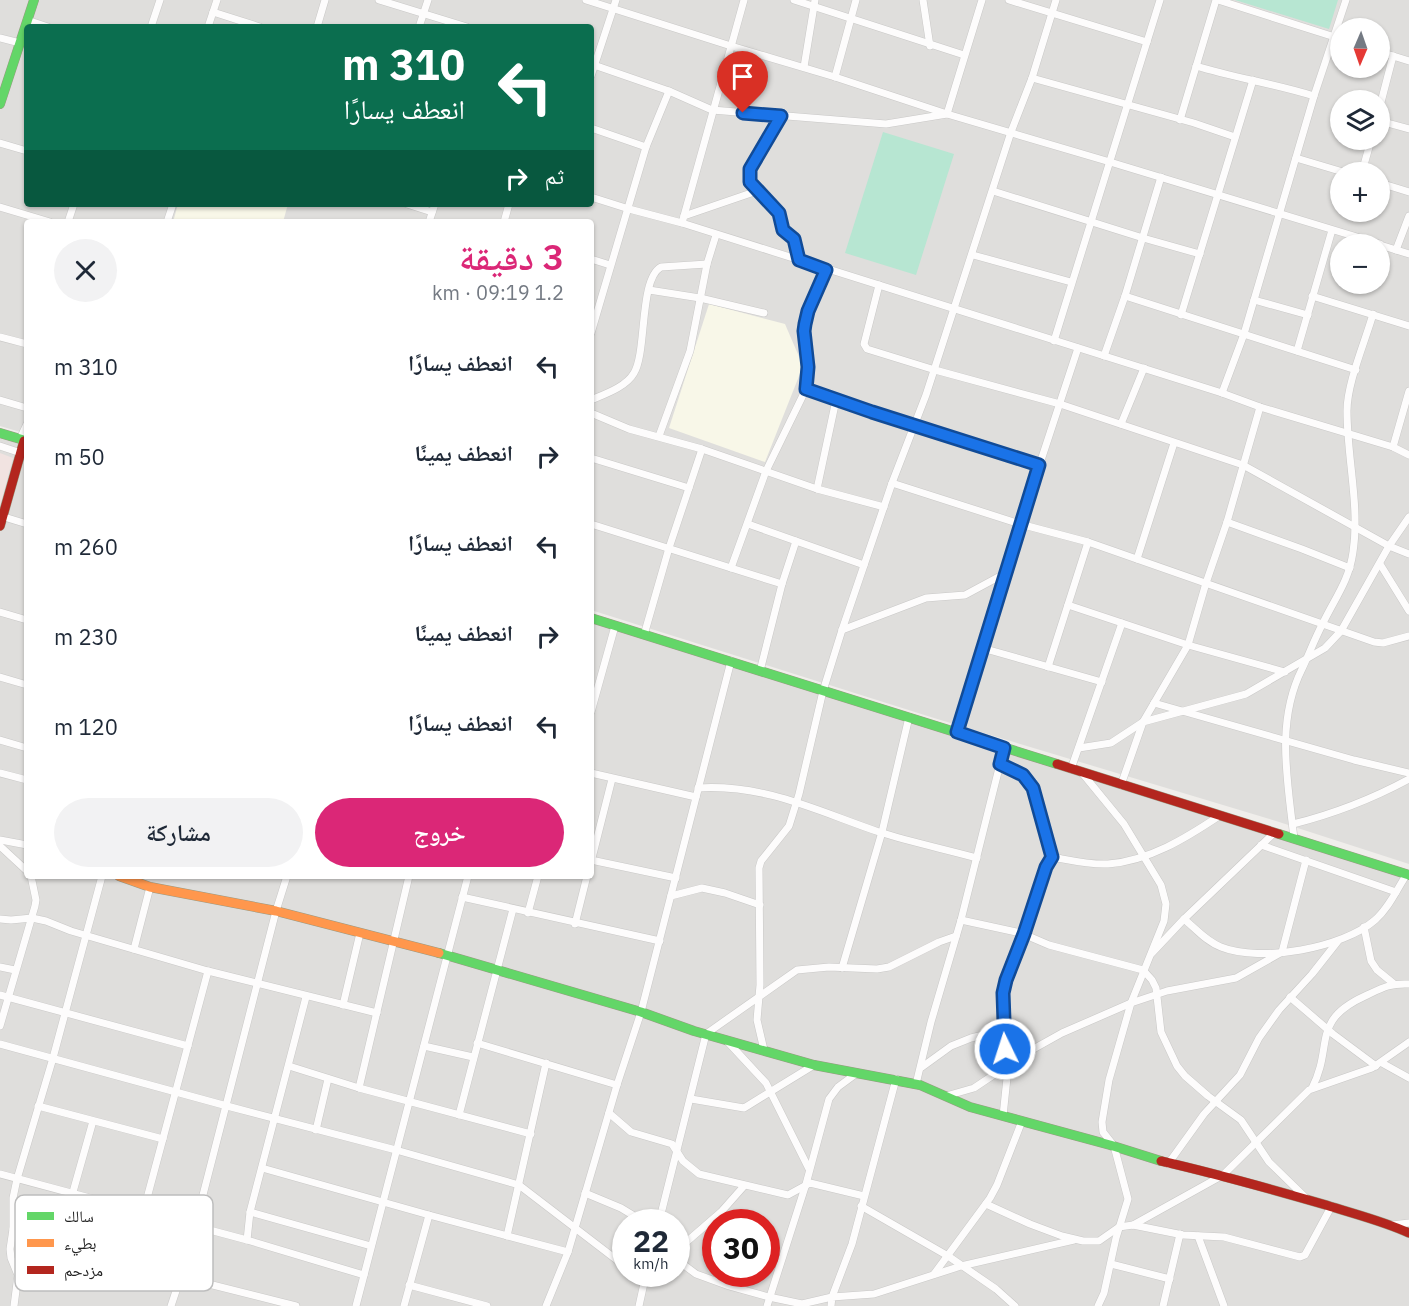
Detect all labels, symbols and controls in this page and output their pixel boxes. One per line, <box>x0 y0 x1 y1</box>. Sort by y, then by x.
north arrow <box>1330 18 1390 78</box>
map controls <box>1330 18 1390 294</box>
text: 310 m <box>342 37 465 92</box>
icon: left <box>486 48 564 126</box>
pin <box>717 51 768 113</box>
icon: arrive <box>726 60 759 93</box>
button: layers <box>1330 90 1390 150</box>
text: انعطف يسارًا <box>344 91 465 126</box>
text: ثم <box>545 161 564 190</box>
icon: right <box>500 162 533 195</box>
button: + <box>1330 162 1390 222</box>
text: 3 دقيقة <box>459 233 564 280</box>
button: − <box>1330 234 1390 294</box>
button: close <box>54 239 117 302</box>
text: 1.2 km · 09:19 <box>432 279 564 306</box>
text: انعطف يسارًا <box>408 348 513 377</box>
icon: left <box>531 350 564 383</box>
text: 310 m <box>54 352 118 381</box>
text: انعطف يمينًا <box>415 438 513 467</box>
icon: right <box>531 440 564 473</box>
text: 50 m <box>54 442 105 471</box>
text: انعطف يسارًا <box>408 528 513 557</box>
icon: left <box>531 530 564 563</box>
text: 260 m <box>54 532 118 561</box>
text: انعطف يمينًا <box>415 618 513 647</box>
icon: right <box>531 620 564 653</box>
text: 230 m <box>54 622 118 651</box>
text: انعطف يسارًا <box>408 708 513 737</box>
icon: left <box>531 710 564 743</box>
text: 120 m <box>54 712 118 741</box>
button: مشاركة <box>54 798 303 867</box>
button: خروج <box>315 798 564 867</box>
position arrow <box>973 1017 1037 1081</box>
legend <box>15 1195 213 1291</box>
text: سالك <box>64 1206 94 1226</box>
speed limit sign: 30 <box>702 1209 780 1287</box>
text: 22 <box>633 1221 669 1260</box>
text: بطيء <box>64 1233 96 1256</box>
text: km/h <box>633 1254 669 1273</box>
text: مزدحم <box>64 1260 103 1281</box>

